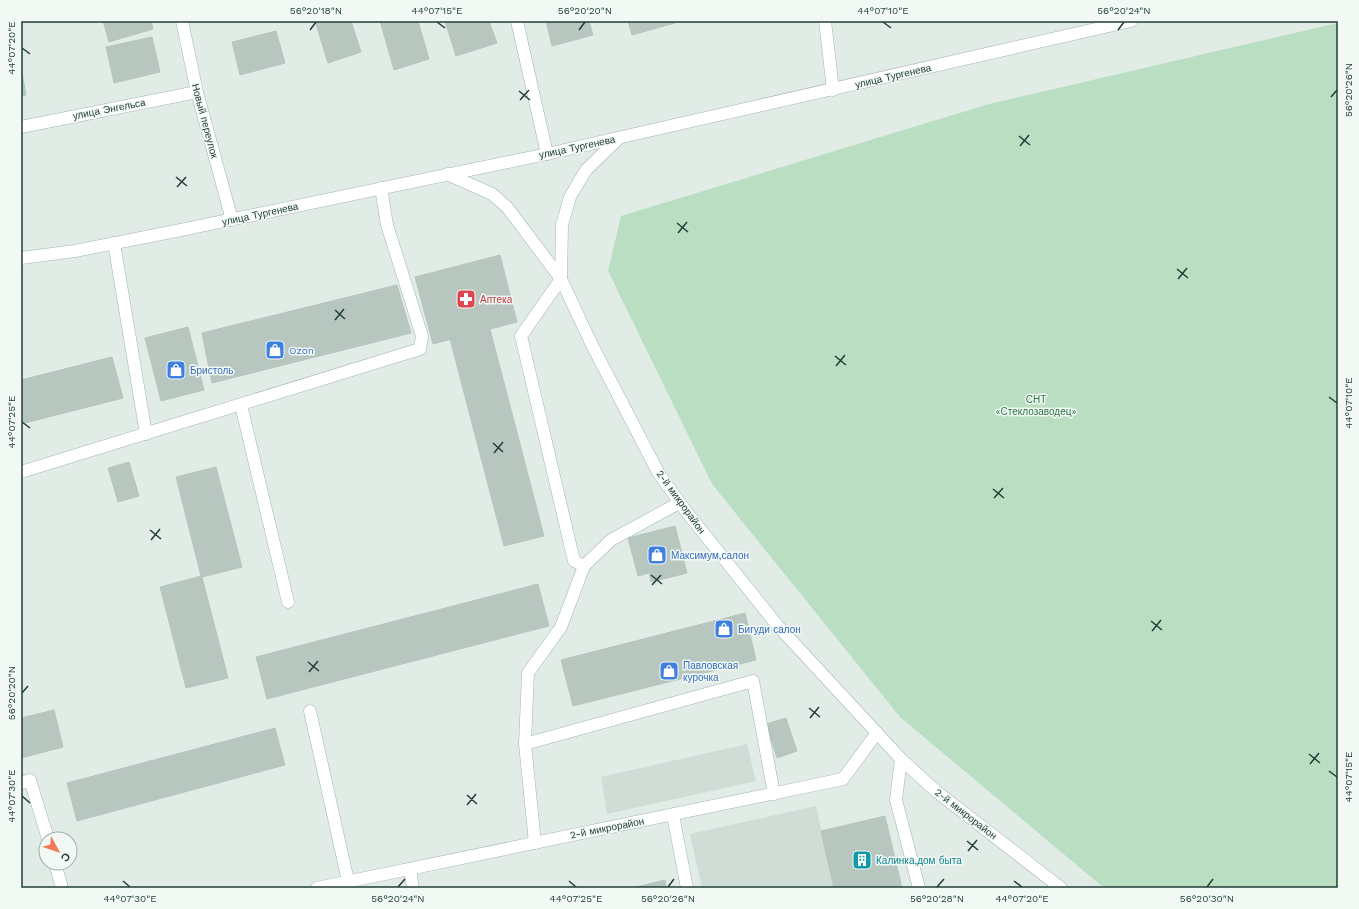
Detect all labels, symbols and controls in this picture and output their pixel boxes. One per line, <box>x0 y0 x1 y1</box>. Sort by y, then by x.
text: 56°20'18"N <box>290 5 342 16</box>
text: 44°07'15"E <box>412 5 462 16</box>
text: 56°20'20"N <box>558 5 612 16</box>
text: 44°07'10"E <box>857 5 909 16</box>
text: 56°20'24"N <box>1097 5 1151 16</box>
text: 44°07'20"E <box>6 21 17 75</box>
street label: улица Тургенева <box>854 62 933 90</box>
text: 56°20'26"N <box>1343 63 1354 117</box>
street label: Новый переулок <box>190 82 220 160</box>
street label: улица Энгельса <box>72 96 147 121</box>
street label: улица Тургенева <box>538 133 617 160</box>
street label: улица Тургенева <box>221 200 300 227</box>
pharmacy icon: Аптека <box>455 288 477 310</box>
place label: Аптека <box>480 294 513 305</box>
shop icon: Ozon <box>264 339 286 361</box>
place label: Ozon <box>289 345 314 356</box>
shop icon: Бристоль <box>165 359 187 381</box>
place label: Бристоль <box>190 365 234 376</box>
text: 44°07'10"E <box>1343 377 1354 429</box>
park label: СНТ «Стеклозаводец» <box>996 394 1076 417</box>
text: 44°07'25"E <box>6 396 17 448</box>
street label: 2-й микрорайон <box>654 468 708 536</box>
shop icon: Максимум,салон <box>646 544 668 566</box>
place label: Максимум,салон <box>671 550 749 561</box>
shop icon: Бигуди салон <box>713 618 735 640</box>
place label: Бигуди салон <box>738 624 801 635</box>
shop icon: Павловская курочка <box>658 660 680 682</box>
place label: Павловская курочка <box>683 660 738 683</box>
text: 56°20'20"N <box>6 666 17 720</box>
text: 44°07'15"E <box>1343 752 1354 802</box>
text: 44°07'30"E <box>6 769 17 823</box>
street label: 2-й микрорайон <box>933 786 999 842</box>
street label: 2-й микрорайон <box>569 815 645 841</box>
north arrow <box>38 831 78 871</box>
building icon: Калинка,дом быта <box>851 849 873 871</box>
text: С <box>58 850 73 864</box>
place label: Калинка,дом быта <box>876 855 962 866</box>
text: 44°07'30"E <box>103 893 157 904</box>
text: 56°20'24"N <box>371 893 425 904</box>
text: 44°07'25"E <box>550 893 602 904</box>
text: 56°20'26"N <box>641 893 695 904</box>
text: 56°20'28"N <box>910 893 964 904</box>
text: 44°07'20"E <box>995 893 1049 904</box>
text: 56°20'30"N <box>1180 893 1234 904</box>

